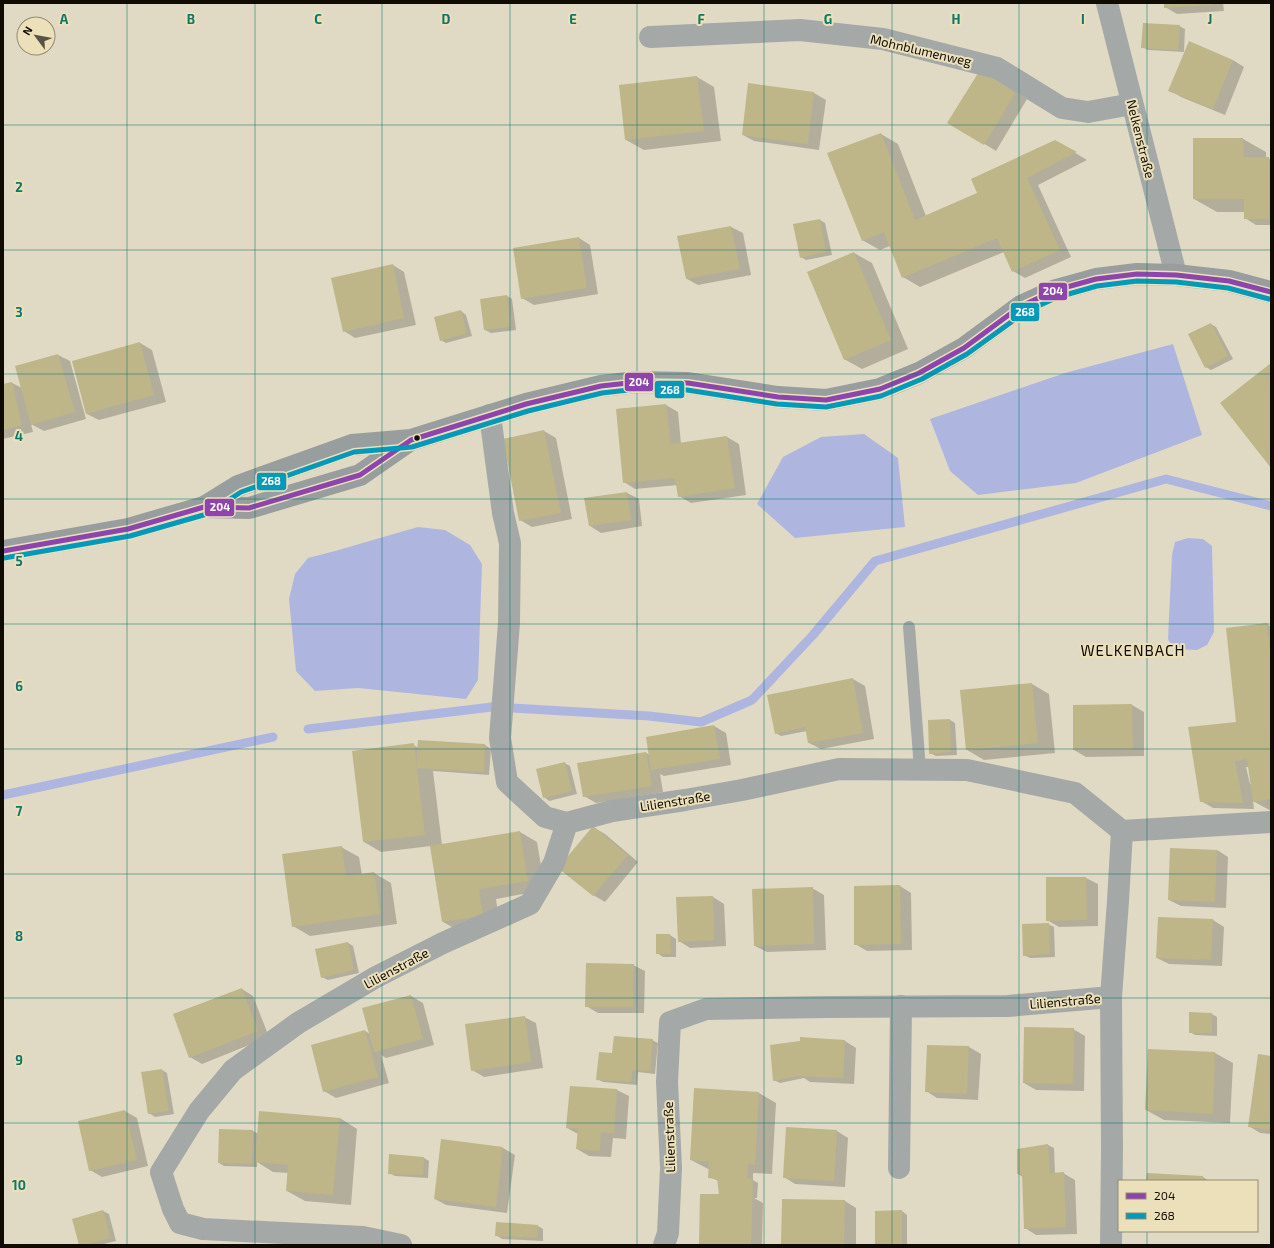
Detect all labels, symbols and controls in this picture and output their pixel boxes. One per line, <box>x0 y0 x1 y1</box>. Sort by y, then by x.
text: A <box>60 11 69 27</box>
text: B <box>187 11 195 27</box>
text: C <box>314 11 322 27</box>
text: D <box>442 11 451 27</box>
text: E <box>569 11 577 27</box>
text: F <box>697 11 705 27</box>
text: G <box>824 11 832 27</box>
text: H <box>952 11 961 27</box>
text: I <box>1081 11 1085 27</box>
text: J <box>1208 11 1212 27</box>
north arrow <box>16 16 56 56</box>
text: N <box>19 24 35 37</box>
street label: Mohnblumenweg <box>869 31 973 69</box>
street label: Nelkenstraße <box>1123 98 1159 180</box>
text: 2 <box>15 179 23 195</box>
line badge: 204 <box>1038 282 1068 301</box>
text: 204 <box>1043 284 1063 297</box>
line badge: 268 <box>1010 302 1040 322</box>
text: 3 <box>15 304 23 320</box>
text: 268 <box>1015 305 1035 318</box>
line badge: 204 <box>624 372 654 392</box>
text: 204 <box>629 375 649 388</box>
line badge: 268 <box>654 380 685 399</box>
text: 268 <box>660 383 680 396</box>
text: 4 <box>15 428 23 444</box>
unlabelled marker <box>412 433 422 443</box>
line badge: 268 <box>256 472 287 491</box>
text: 268 <box>261 474 281 487</box>
line badge: 204 <box>204 498 235 517</box>
text: 204 <box>210 500 230 513</box>
text: 5 <box>15 553 23 569</box>
district label: WELKENBACH <box>1080 641 1186 659</box>
text: 6 <box>15 678 23 694</box>
street label: Lilienstraße <box>639 788 711 814</box>
text: 7 <box>16 803 23 819</box>
text: 8 <box>15 928 23 944</box>
street label: Lilienstraße <box>361 944 431 992</box>
street label: Lilienstraße <box>1029 990 1101 1012</box>
text: 9 <box>15 1052 23 1068</box>
street label: Lilienstraße <box>660 1101 678 1173</box>
text: 10 <box>12 1177 26 1193</box>
legend <box>1118 1180 1258 1232</box>
text: 204 <box>1154 1188 1175 1202</box>
text: 268 <box>1154 1208 1175 1222</box>

